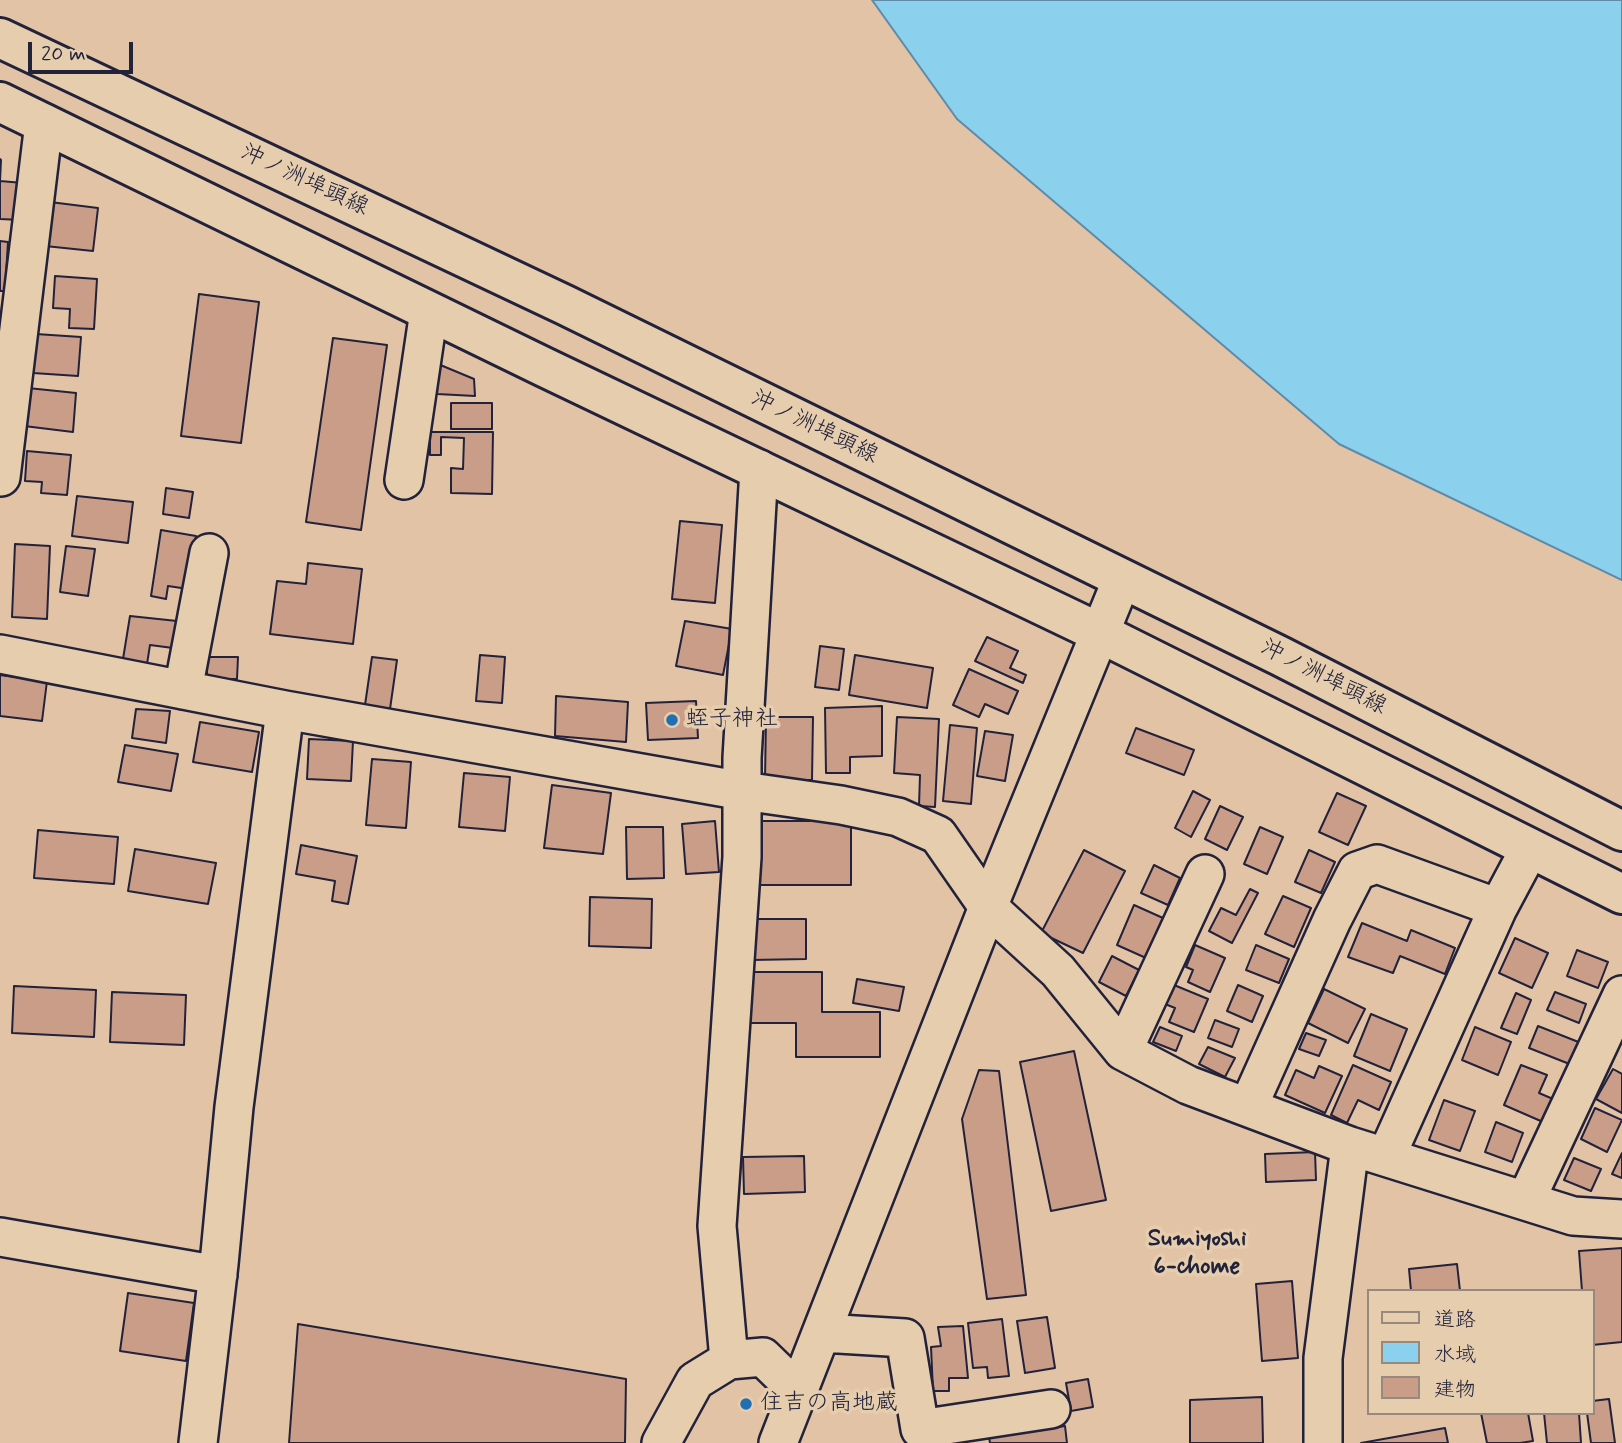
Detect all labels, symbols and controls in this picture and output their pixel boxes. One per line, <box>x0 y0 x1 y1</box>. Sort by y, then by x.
scale bar <box>32 28 136 72</box>
text: 20 m <box>41 40 86 68</box>
street label: 沖ノ洲埠頭線 <box>236 139 372 223</box>
street label: 沖ノ洲埠頭線 <box>746 385 882 471</box>
street label: 沖ノ洲埠頭線 <box>1255 634 1391 722</box>
place label: 蛭子神社 <box>686 706 778 734</box>
marker: 蛭子神社 <box>664 712 680 728</box>
district label: Sumiyoshi 6-chome <box>1148 1226 1246 1282</box>
legend <box>1366 1289 1594 1415</box>
text: 道路 <box>1434 1306 1476 1334</box>
text: 水域 <box>1434 1341 1476 1369</box>
text: 建物 <box>1434 1376 1476 1404</box>
place label: 住吉の高地蔵 <box>760 1390 898 1418</box>
marker: 住吉の高地蔵 <box>738 1396 754 1412</box>

